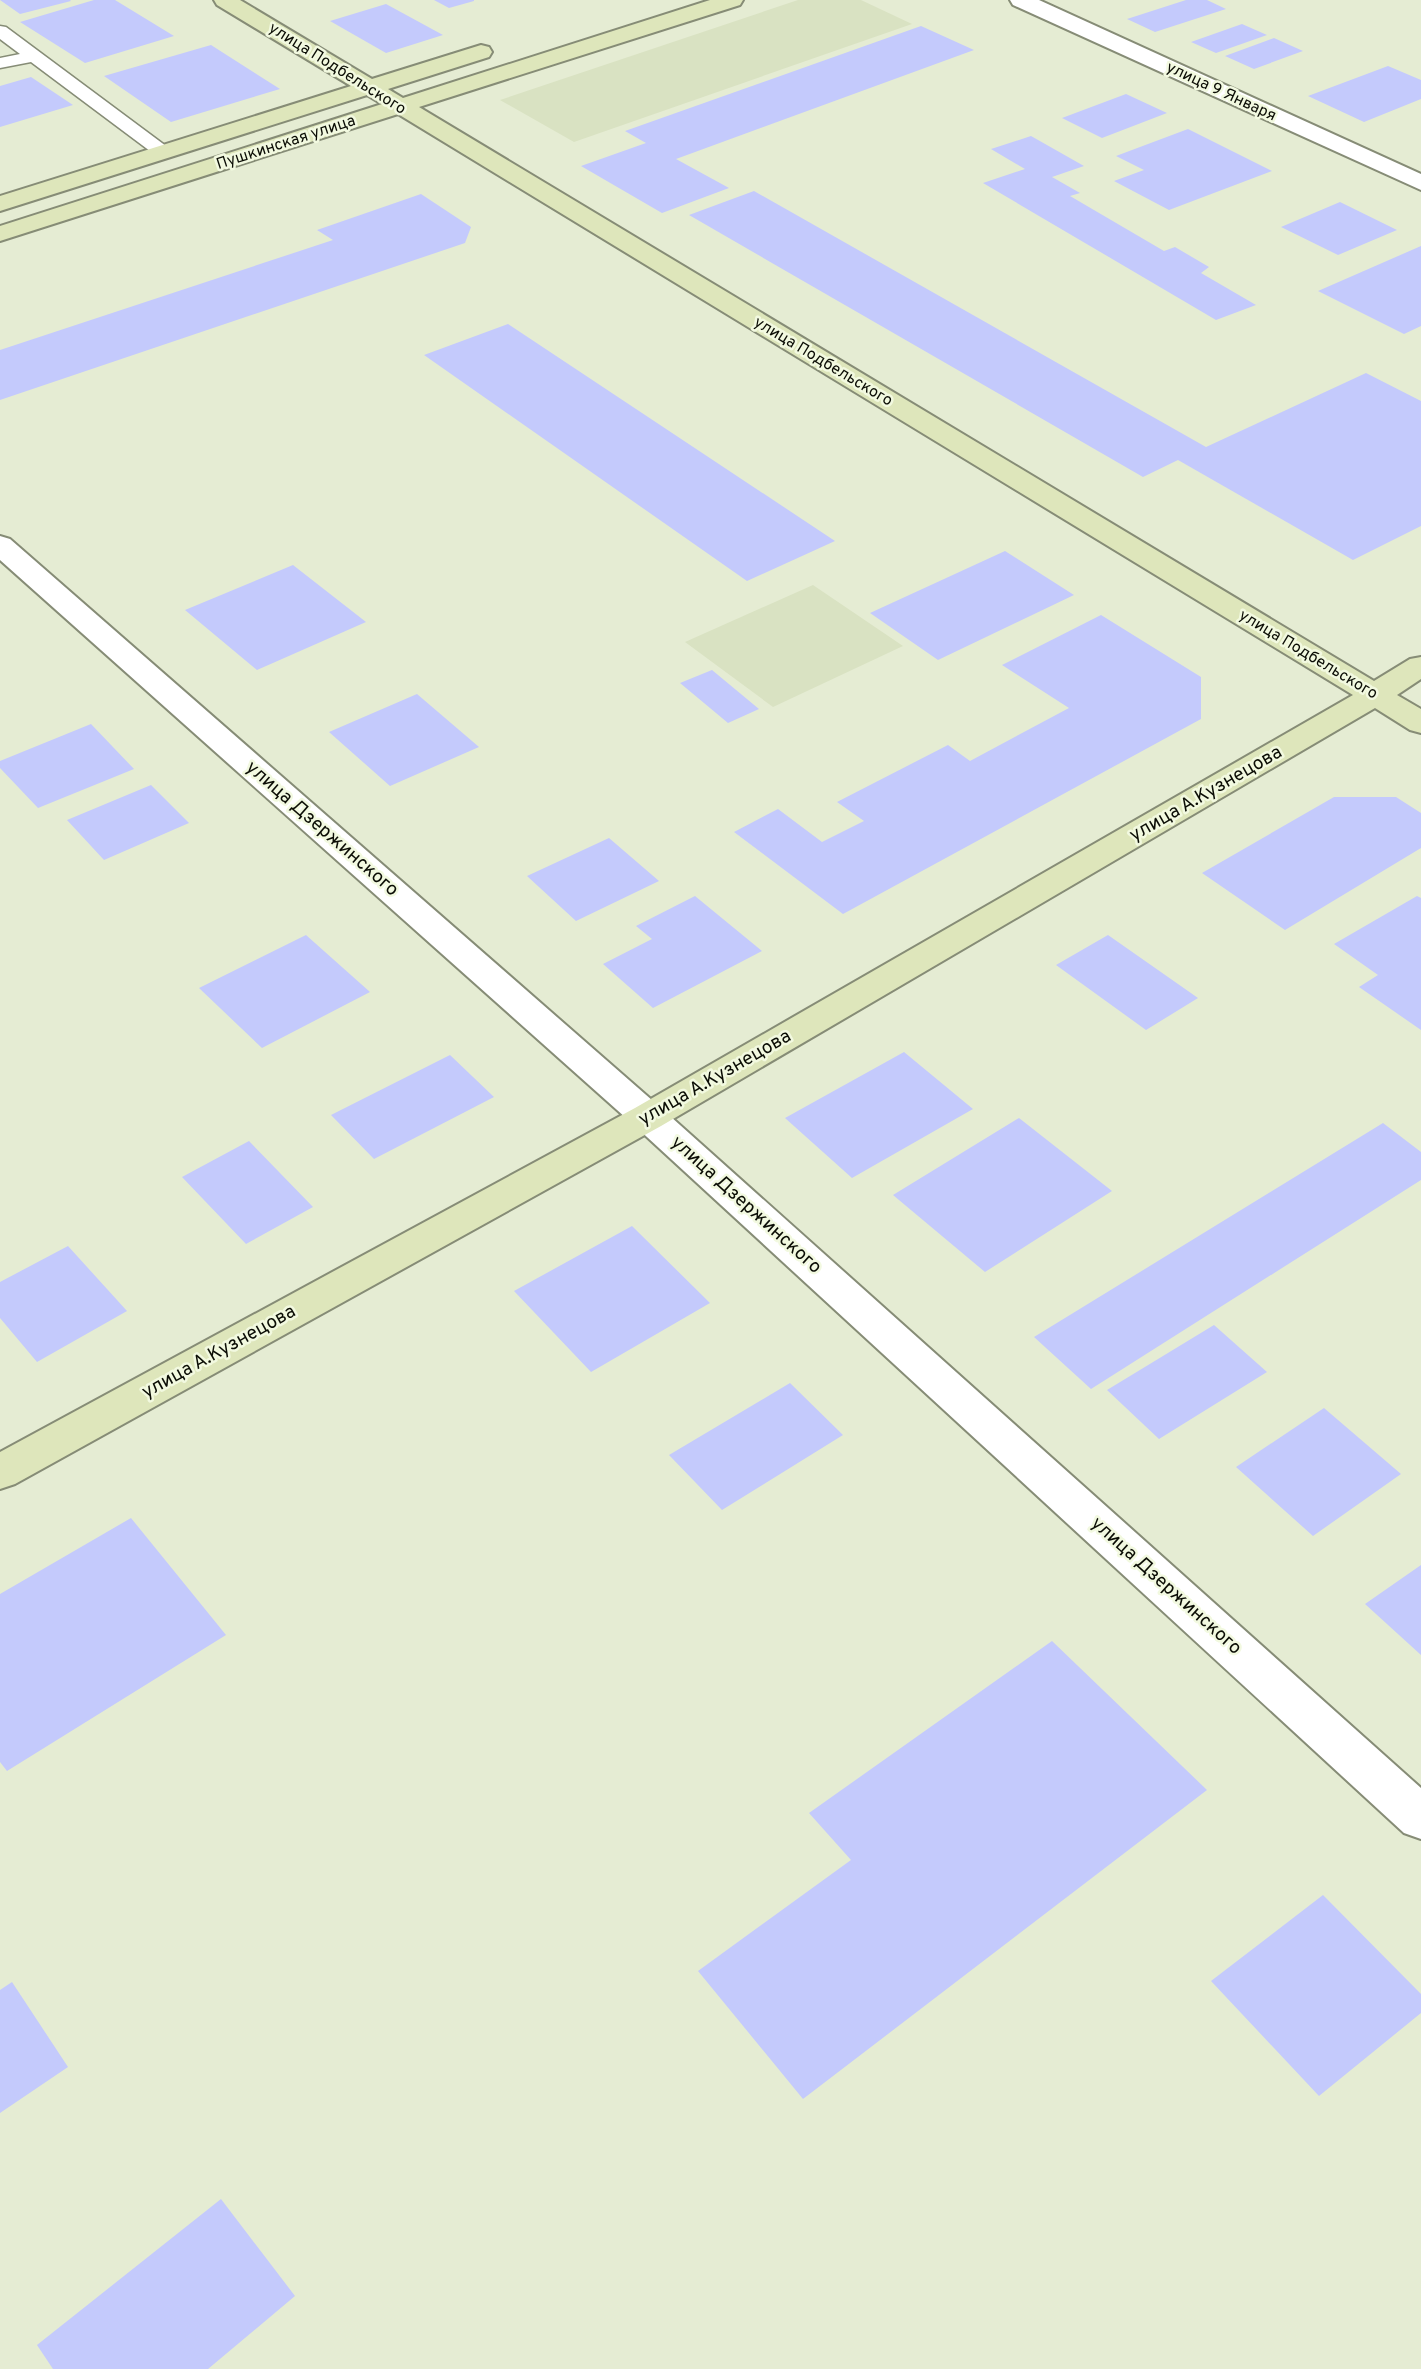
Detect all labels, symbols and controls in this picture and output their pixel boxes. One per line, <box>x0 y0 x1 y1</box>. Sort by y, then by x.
street label: улица Подбельского <box>265 19 410 119</box>
street label: улица 9 Января <box>1163 58 1279 126</box>
street label: Пушкинская улица <box>214 111 358 175</box>
street label: улица Подбельского <box>750 313 896 411</box>
street label: улица Подбельского <box>1235 606 1381 704</box>
street label: улица А.Кузнецова <box>1125 740 1287 848</box>
street label: улица Дзержинского <box>240 756 404 902</box>
street label: улица А.Кузнецова <box>634 1024 796 1132</box>
street label: улица Дзержинского <box>665 1131 827 1279</box>
street label: улица А.Кузнецова <box>138 1300 300 1404</box>
street label: улица Дзержинского <box>1085 1512 1247 1660</box>

